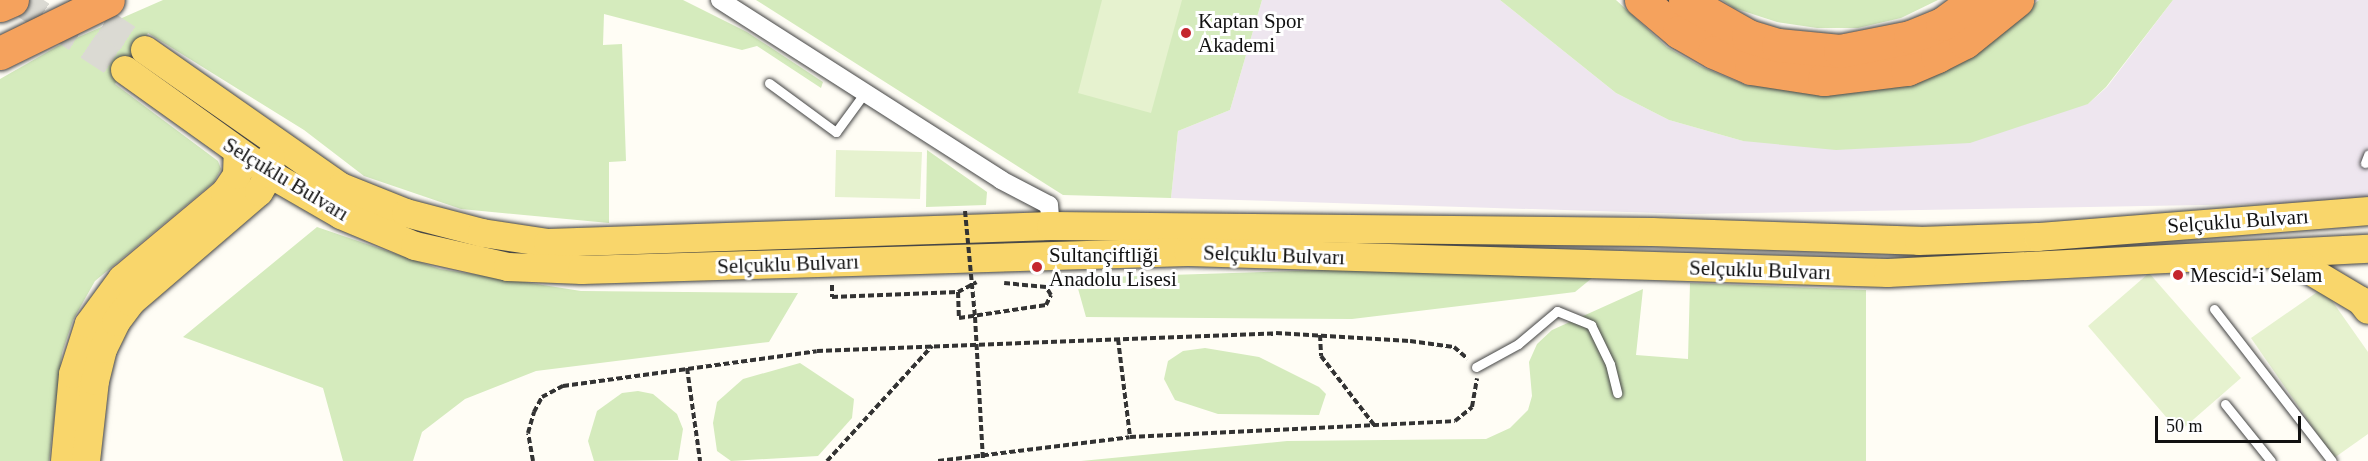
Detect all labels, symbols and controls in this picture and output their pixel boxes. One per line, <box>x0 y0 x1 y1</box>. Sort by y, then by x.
place label: Kaptan Spor Akademi <box>1198 8 1304 58</box>
marker: Kaptan Spor Akademi <box>1179 26 1193 40</box>
street label: Selçuklu Bulvarı <box>219 132 353 226</box>
street label: Selçuklu Bulvarı <box>2166 203 2310 239</box>
street label: Selçuklu Bulvarı <box>1203 240 1345 270</box>
place label: Sultançiftliği Anadolu Lisesi <box>1049 242 1177 292</box>
street label: Selçuklu Bulvarı <box>717 249 859 279</box>
street label: Selçuklu Bulvarı <box>1689 255 1831 285</box>
marker: Sultançiftliği Anadolu Lisesi <box>1030 260 1044 274</box>
place label: Mescid-i Selam <box>2190 262 2322 288</box>
marker: Mescid-i Selam <box>2171 268 2185 282</box>
scale bar <box>2158 404 2304 442</box>
text: 50 m <box>2166 416 2203 436</box>

